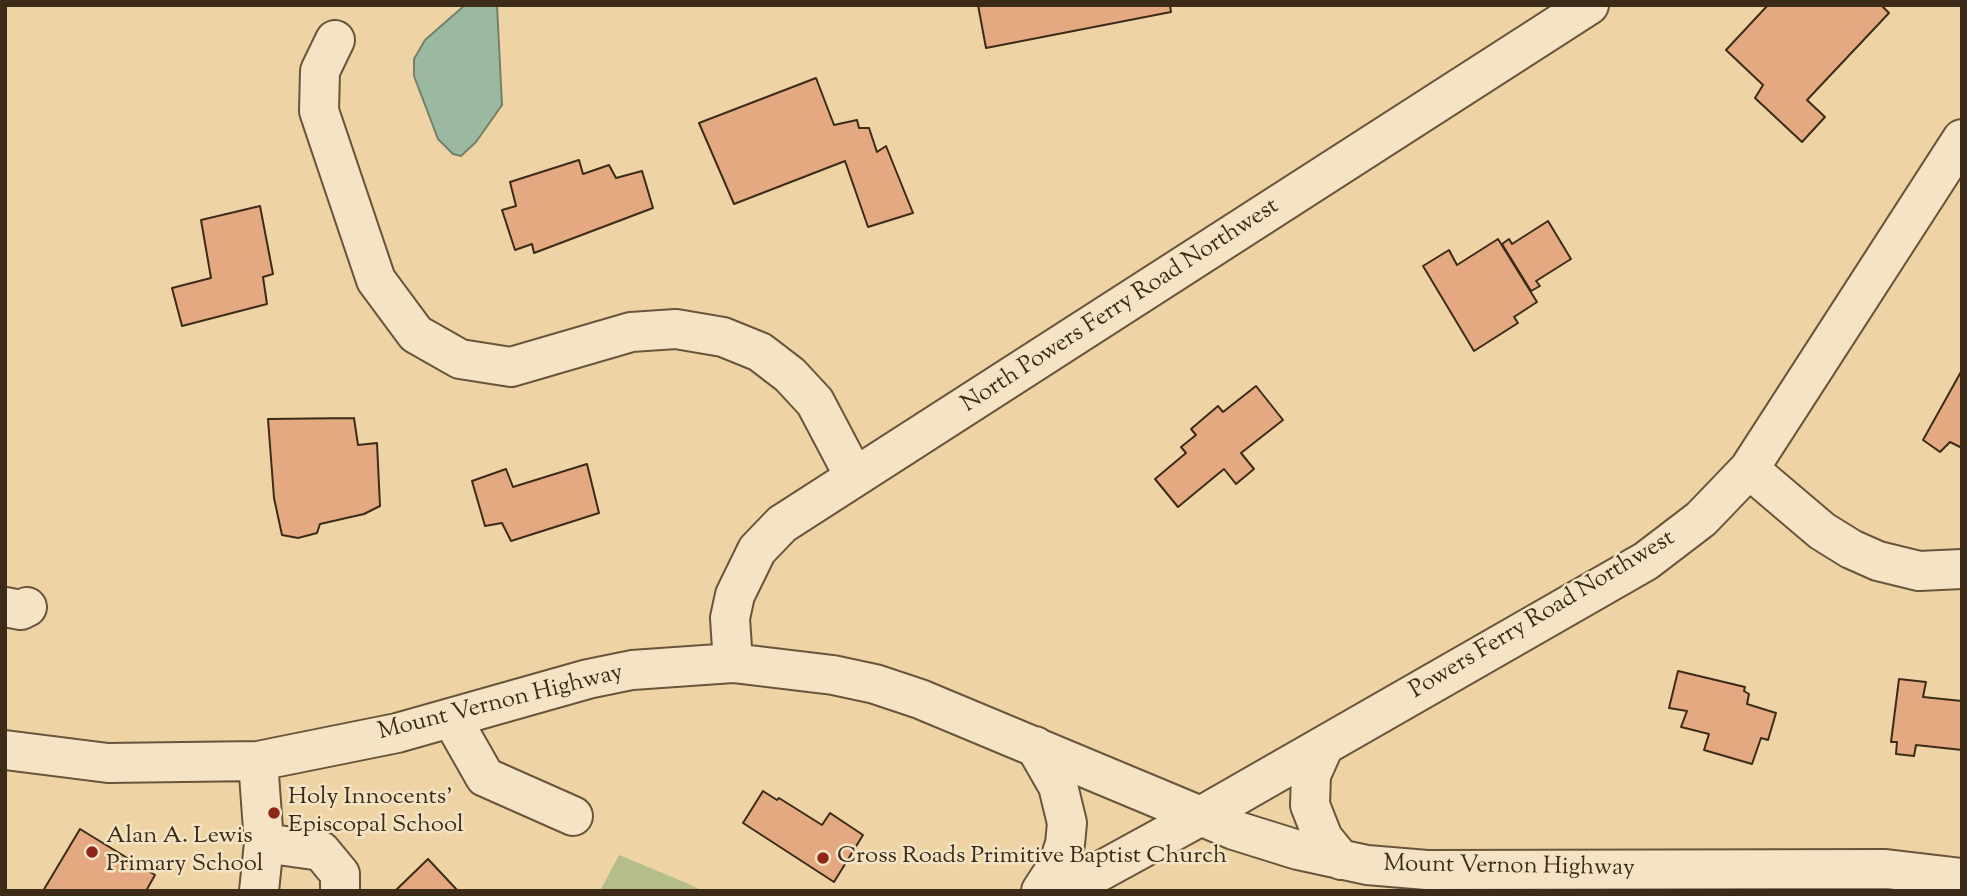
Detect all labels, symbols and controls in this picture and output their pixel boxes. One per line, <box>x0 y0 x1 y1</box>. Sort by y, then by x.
street label: North Powers Ferry Road Northwest <box>957 193 1285 421</box>
street label: Powers Ferry Road Northwest <box>1405 525 1681 707</box>
street label: Mount Vernon Highway <box>376 660 626 748</box>
place label: Holy Innocents' Episcopal School <box>288 785 464 841</box>
marker: Holy Innocents' Episcopal School <box>266 805 282 821</box>
place label: Alan A. Lewis Primary School <box>106 824 263 880</box>
marker: Alan A. Lewis Primary School <box>84 844 100 860</box>
place label: Cross Roads Primitive Baptist Church <box>837 844 1227 872</box>
marker: Cross Roads Primitive Baptist Church <box>815 850 831 866</box>
street label: Mount Vernon Highway <box>1383 851 1635 885</box>

